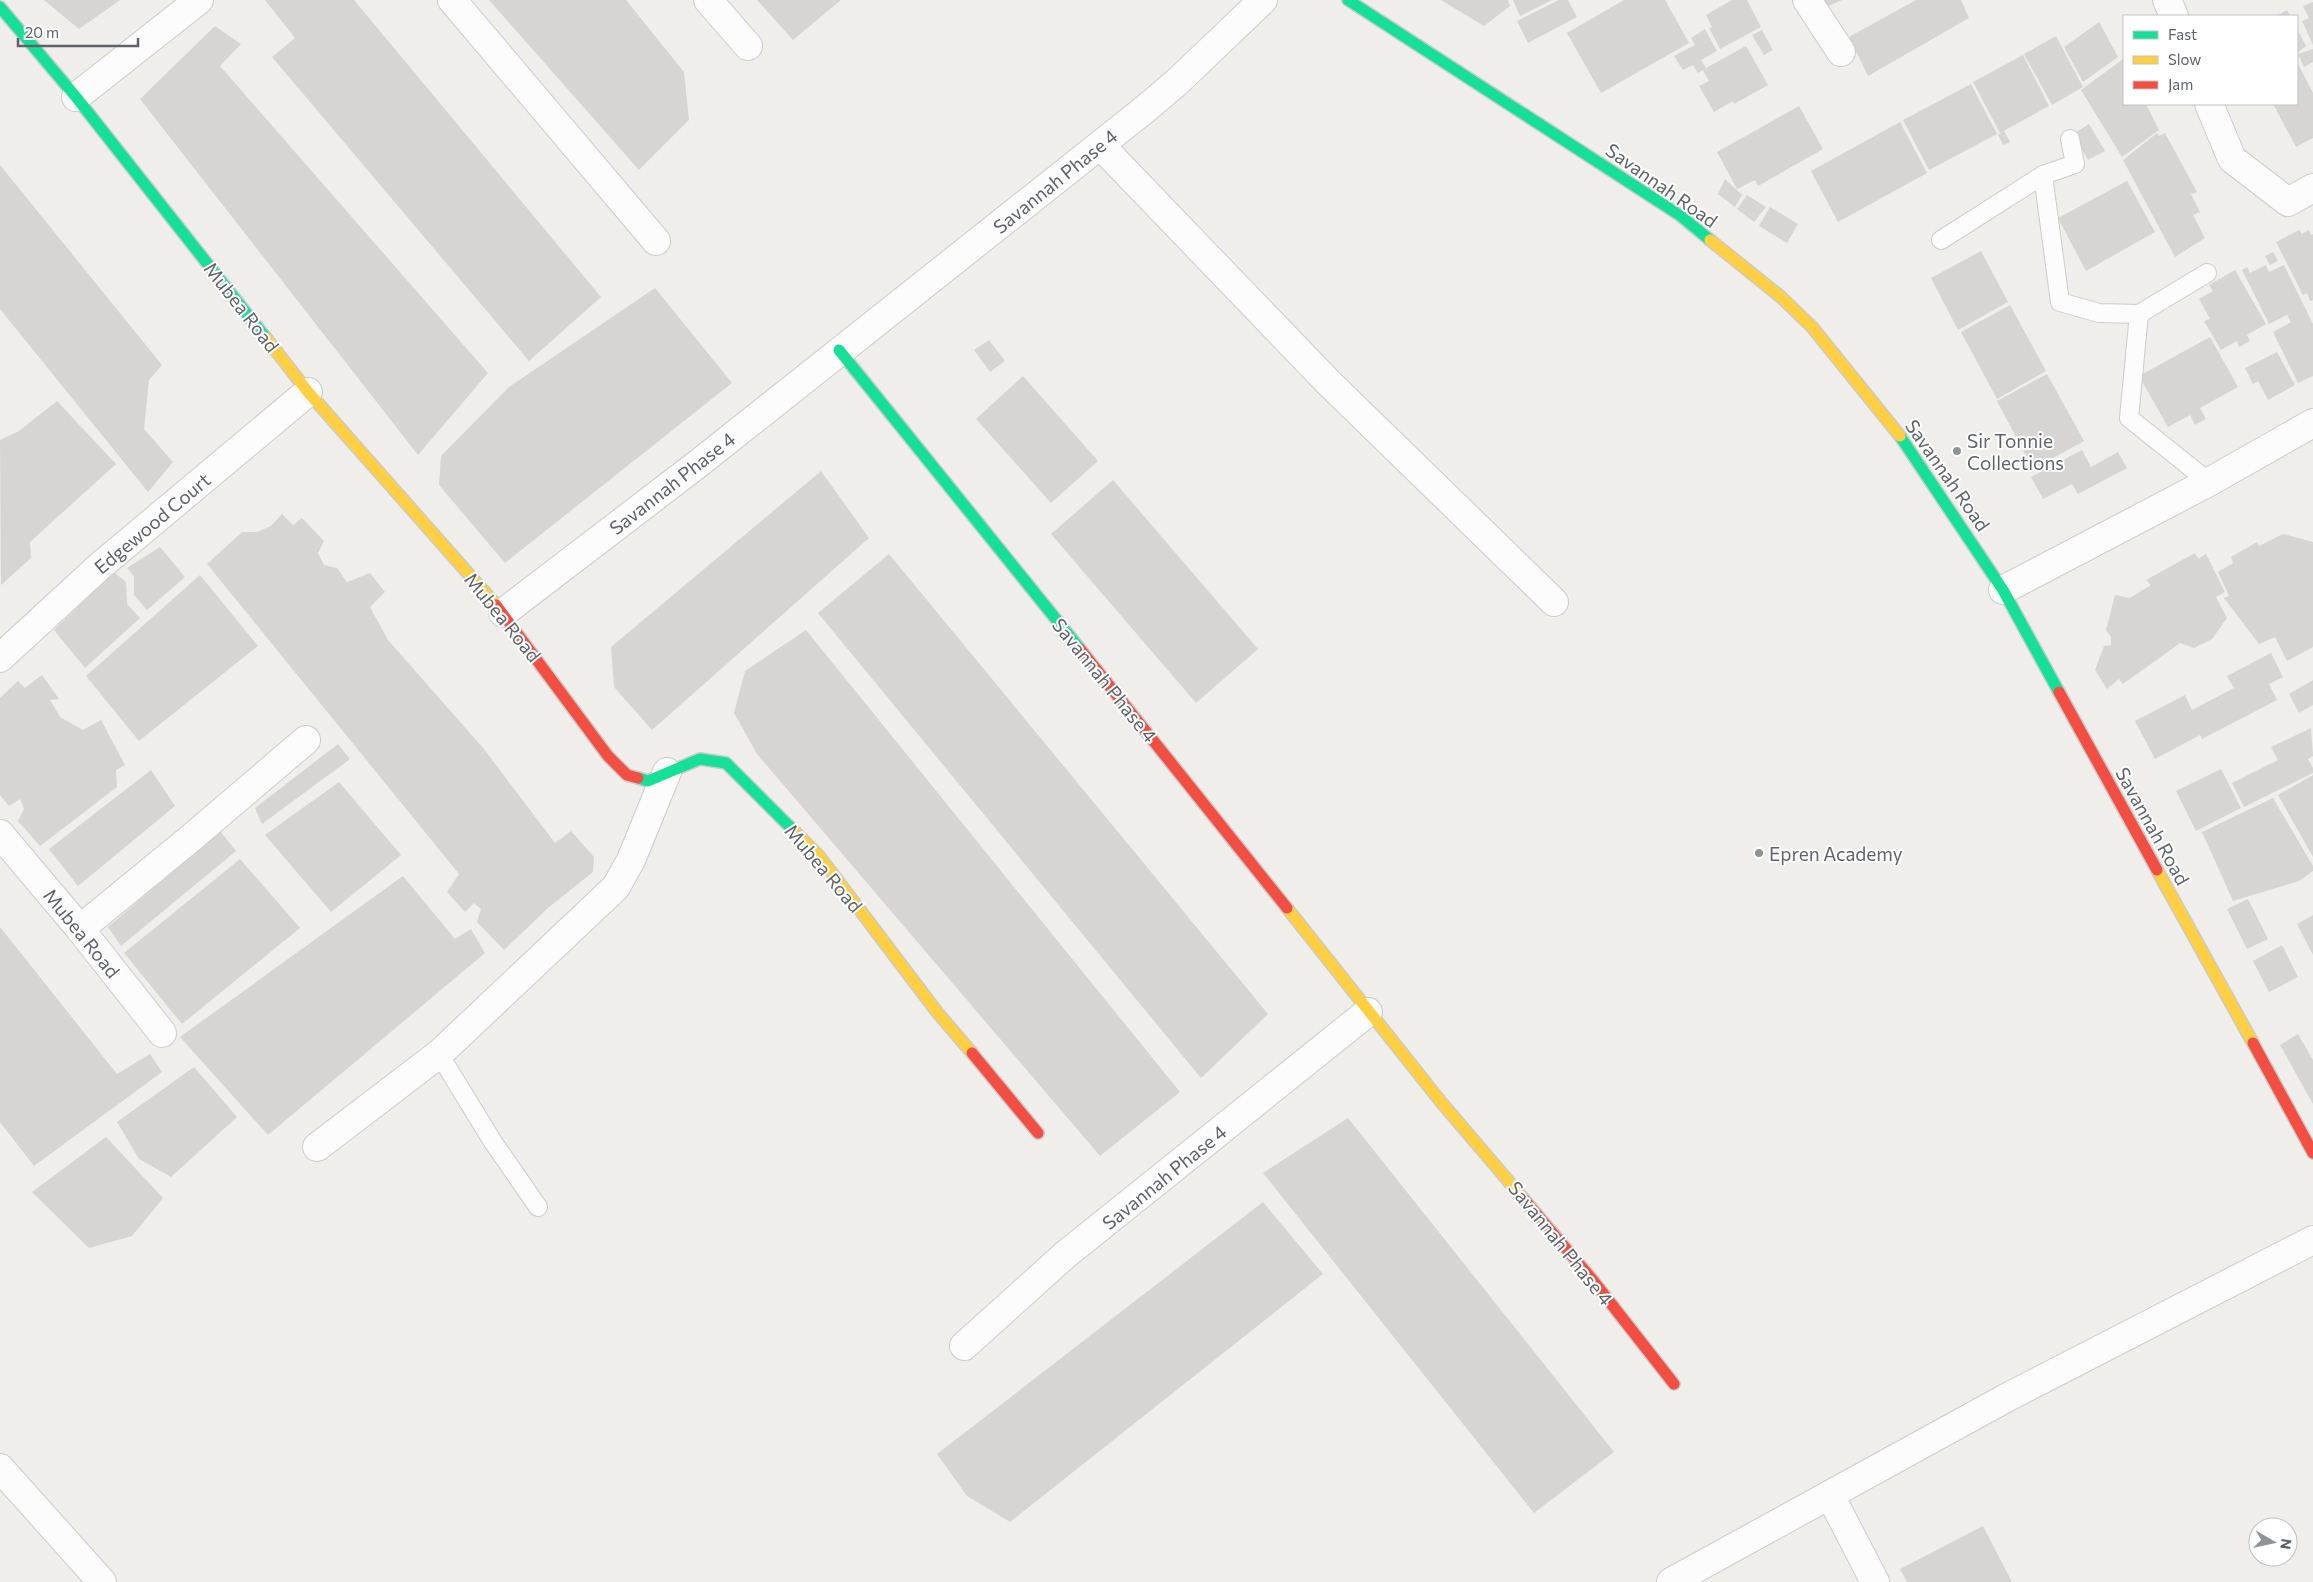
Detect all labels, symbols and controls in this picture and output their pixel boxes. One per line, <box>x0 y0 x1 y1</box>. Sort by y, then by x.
scale bar <box>18 15 138 47</box>
legend <box>2123 15 2298 105</box>
text: 20 m <box>25 23 59 41</box>
text: Fast <box>2168 25 2197 43</box>
text: Slow <box>2168 50 2201 68</box>
text: Jam <box>2168 75 2193 93</box>
street label: Savannah Phase 4 <box>988 124 1122 238</box>
street label: Savannah Road <box>1602 138 1722 232</box>
street label: Mubea Road <box>200 257 284 357</box>
street label: Savannah Road <box>1901 415 1995 535</box>
street label: Savannah Phase 4 <box>605 427 739 539</box>
place label: Sir Tonnie Collections <box>1967 429 2064 474</box>
marker: Sir Tonnie Collections <box>1951 445 1963 457</box>
street label: Edgewood Court <box>89 468 215 578</box>
street label: Mubea Road <box>460 568 546 666</box>
street label: Savannah Phase 4 <box>1048 613 1162 747</box>
street label: Savannah Road <box>2111 763 2195 889</box>
street label: Mubea Road <box>780 819 868 917</box>
place label: Epren Academy <box>1769 842 1903 865</box>
marker: Epren Academy <box>1753 847 1765 859</box>
street label: Mubea Road <box>39 884 125 982</box>
street label: Savannah Phase 4 <box>1097 1120 1231 1234</box>
street label: Savannah Phase 4 <box>1504 1176 1618 1310</box>
north arrow <box>2248 1517 2298 1567</box>
text: N <box>2277 1538 2296 1551</box>

